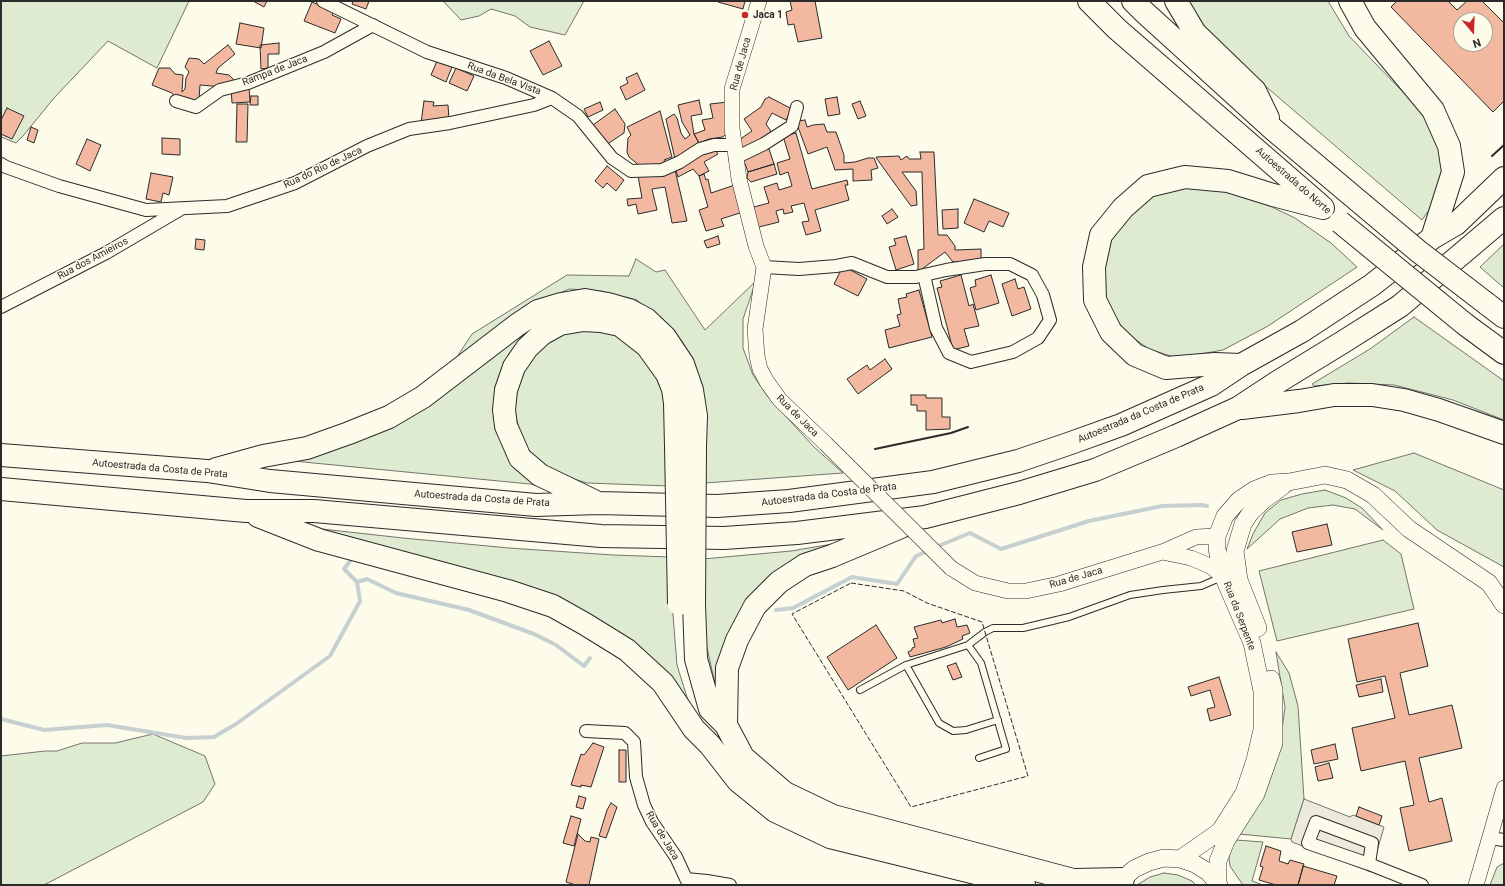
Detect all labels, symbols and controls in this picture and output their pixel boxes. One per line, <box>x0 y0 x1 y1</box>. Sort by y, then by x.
place label: Jaca 1 <box>753 9 783 21</box>
marker: Jaca 1 <box>740 10 750 20</box>
north arrow <box>1453 12 1493 52</box>
text: N <box>1471 35 1483 50</box>
street label: Rua de Jaca <box>728 36 754 92</box>
street label: Rampa de Jaca <box>241 53 309 89</box>
street label: Rua da Bela Vista <box>465 60 543 98</box>
street label: Rua do Rio de Jaca <box>282 145 364 191</box>
street label: Autoestrada do Norte <box>1253 145 1333 217</box>
street label: Rua dos Amieiros <box>56 235 130 283</box>
street label: Autoestrada da Costa de Prata <box>1076 382 1206 446</box>
street label: Rua de Jaca <box>773 392 821 440</box>
street label: Autoestrada da Costa de Prata <box>92 457 228 481</box>
street label: Autoestrada da Costa de Prata <box>761 481 897 509</box>
street label: Autoestrada da Costa de Prata <box>414 488 550 510</box>
street label: Rua de Jaca <box>1048 565 1104 591</box>
street label: Rua da Serpente <box>1220 580 1258 652</box>
street label: Rua de Jaca <box>643 809 681 863</box>

